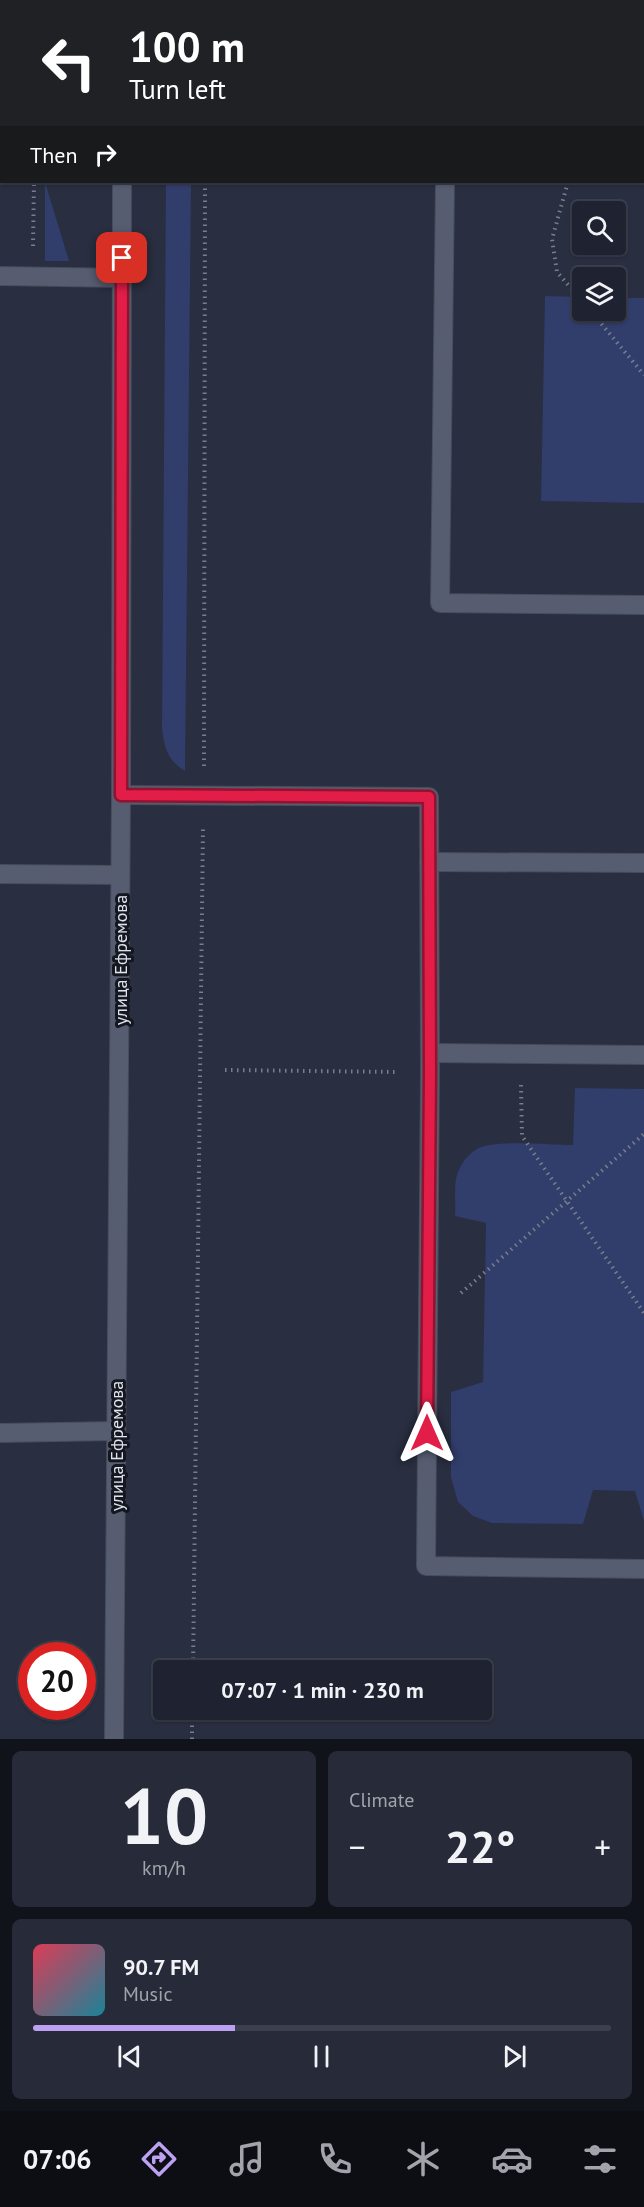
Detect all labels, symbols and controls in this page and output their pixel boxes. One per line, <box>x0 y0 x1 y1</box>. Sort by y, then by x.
text: 100 m <box>129 19 245 74</box>
icon: left <box>30 24 108 102</box>
text: Turn left <box>129 72 226 106</box>
icon: right <box>89 138 122 171</box>
text: Then <box>30 141 77 169</box>
map controls <box>572 201 626 321</box>
button: search <box>572 201 626 255</box>
pin <box>96 232 147 283</box>
icon: arrive <box>105 241 138 274</box>
button: layers <box>572 267 626 321</box>
street label: улица Ефремова <box>109 895 132 1025</box>
street label: улица Ефремова <box>105 1381 128 1511</box>
position arrow <box>395 1401 459 1465</box>
speed limit sign: 20 <box>18 1642 96 1720</box>
text: 07:07 · 1 min · 230 m <box>221 1676 424 1704</box>
text: 10 <box>120 1765 208 1866</box>
text: Climate <box>349 1787 415 1813</box>
text: 22° <box>445 1817 515 1875</box>
text: − <box>349 1825 366 1868</box>
text: + <box>594 1825 611 1868</box>
text: km/h <box>142 1855 186 1881</box>
text: 90.7 FM <box>123 1953 199 1981</box>
text: Music <box>123 1981 172 2007</box>
icon: previous <box>113 2040 146 2073</box>
icon: pause <box>305 2040 338 2073</box>
icon: next <box>498 2040 531 2073</box>
icon: directions <box>138 2138 180 2180</box>
icon: music <box>226 2138 268 2180</box>
icon: phone <box>314 2138 356 2180</box>
icon: climate <box>402 2138 444 2180</box>
icon: car <box>491 2138 533 2180</box>
icon: filters <box>579 2138 621 2180</box>
text: 07:06 <box>23 2142 92 2176</box>

